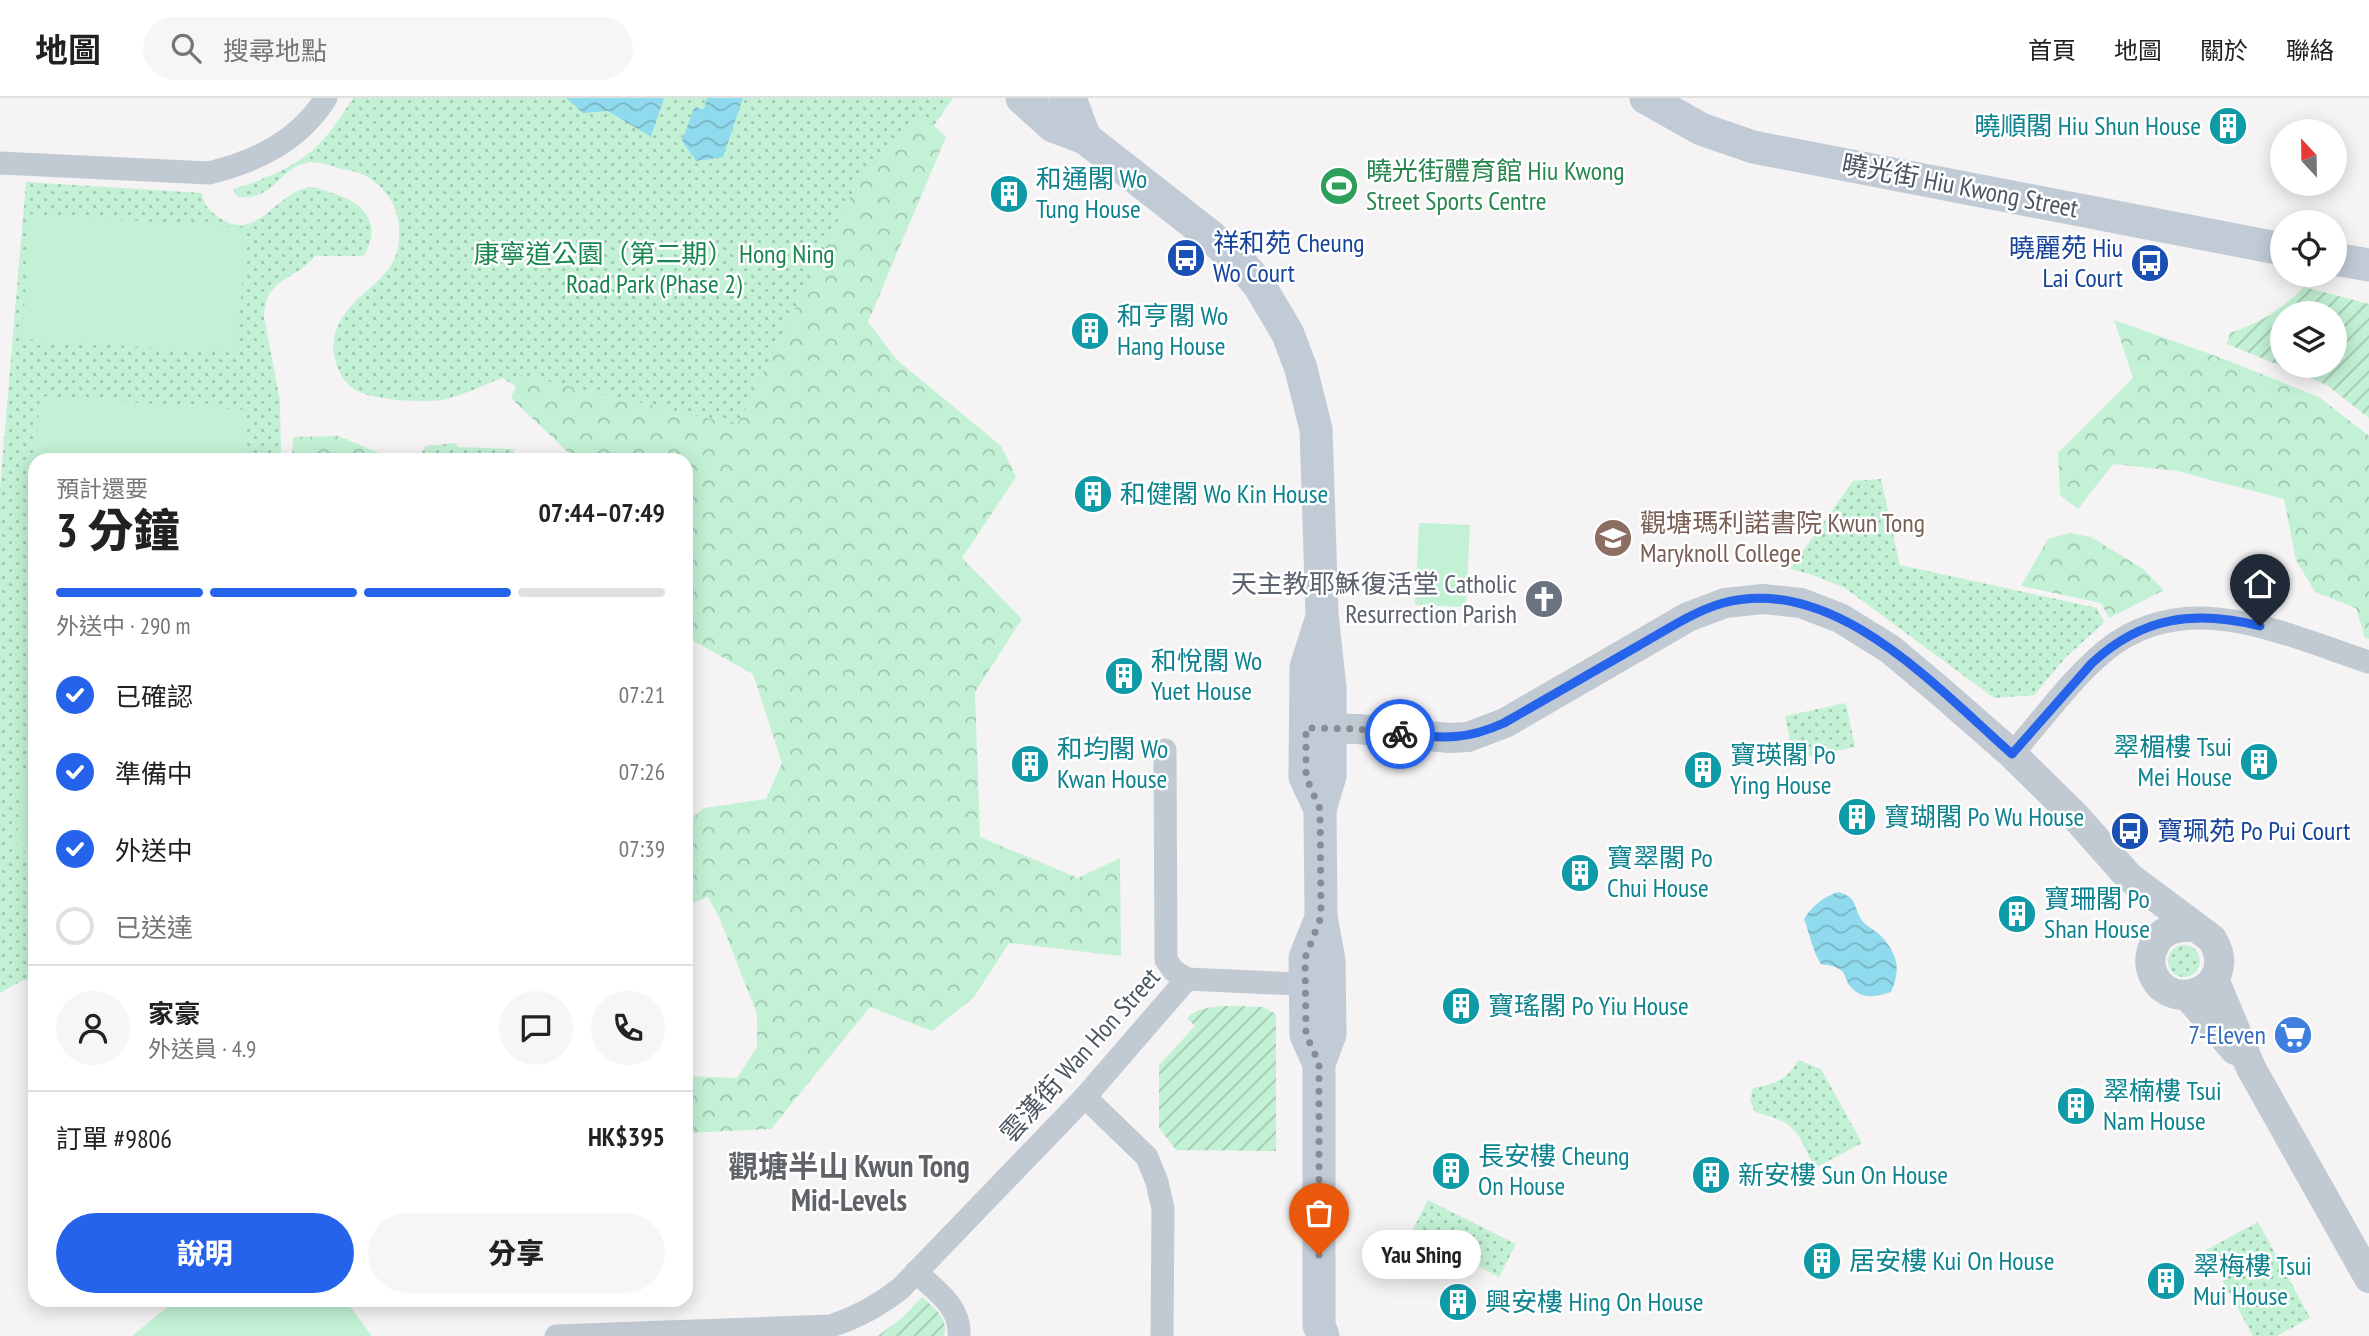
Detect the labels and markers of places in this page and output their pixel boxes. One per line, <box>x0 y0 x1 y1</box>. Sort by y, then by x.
building icon: 曉順閣 Hiu Shun House <box>2207 105 2249 147</box>
place label: 曉順閣 Hiu Shun House <box>1974 109 2201 142</box>
place label: 曉光街體育館 Hiu Kwong Street Sports Centre <box>1366 154 1625 217</box>
place label: 和通閣 Wo Tung House <box>1036 162 1147 225</box>
sports icon: 曉光街體育館 Hiu Kwong Street Sports Centre <box>1318 165 1360 207</box>
building icon: 和通閣 Wo Tung House <box>988 173 1030 215</box>
place label: 祥和苑 Cheung Wo Court <box>1213 226 1365 289</box>
place label: 曉麗苑 Hiu Lai Court <box>2009 231 2123 294</box>
bus stop icon: 祥和苑 Cheung Wo Court <box>1165 237 1207 279</box>
bus stop icon: 曉麗苑 Hiu Lai Court <box>2129 242 2171 284</box>
place label: 和亨閣 Wo Hang House <box>1117 299 1228 362</box>
building icon: 和亨閣 Wo Hang House <box>1069 310 1111 352</box>
building icon: 和健閣 Wo Kin House <box>1072 473 1114 515</box>
place label: 和健閣 Wo Kin House <box>1120 477 1328 510</box>
place label: 觀塘瑪利諾書院 Kwun Tong Maryknoll College <box>1640 506 1925 569</box>
school or university icon: 觀塘瑪利諾書院 Kwun Tong Maryknoll College <box>1592 517 1634 559</box>
pin <box>2230 554 2290 626</box>
place label: 天主教耶穌復活堂 Catholic Resurrection Parish <box>1231 567 1517 630</box>
church icon: 天主教耶穌復活堂 Catholic Resurrection Parish <box>1523 578 1565 620</box>
place label: 和悅閣 Wo Yuet House <box>1151 644 1262 707</box>
building icon: 和悅閣 Wo Yuet House <box>1103 655 1145 697</box>
place label: 翠楣樓 Tsui Mei House <box>2113 730 2232 793</box>
place label: 和均閣 Wo Kwan House <box>1057 732 1168 795</box>
place label: 寶瑛閣 Po Ying House <box>1730 738 1836 801</box>
building icon: 翠楣樓 Tsui Mei House <box>2238 741 2280 783</box>
building icon: 和均閣 Wo Kwan House <box>1009 743 1051 785</box>
building icon: 寶瑛閣 Po Ying House <box>1682 749 1724 791</box>
building icon: 寶瑚閣 Po Wu House <box>1836 796 1878 838</box>
place label: 寶瑚閣 Po Wu House <box>1884 800 2084 833</box>
bus stop icon: 寶珮苑 Po Pui Court <box>2109 810 2151 852</box>
place label: 寶珮苑 Po Pui Court <box>2157 814 2350 847</box>
place label: 寶翠閣 Po Chui House <box>1607 841 1713 904</box>
building icon: 寶翠閣 Po Chui House <box>1559 852 1601 894</box>
place label: 寶珊閣 Po Shan House <box>2044 882 2150 945</box>
building icon: 寶珊閣 Po Shan House <box>1996 893 2038 935</box>
building icon: 寶瑤閣 Po Yiu House <box>1440 985 1482 1027</box>
place label: 寶瑤閣 Po Yiu House <box>1488 989 1689 1022</box>
supermarket icon: 7-Eleven <box>2272 1014 2314 1056</box>
place label: 7-Eleven <box>2188 1018 2266 1051</box>
place label: 翠楠樓 Tsui Nam House <box>2103 1074 2222 1137</box>
building icon: 翠楠樓 Tsui Nam House <box>2055 1085 2097 1127</box>
place label: 長安樓 Cheung On House <box>1478 1139 1630 1202</box>
building icon: 長安樓 Cheung On House <box>1430 1150 1472 1192</box>
building icon: 新安樓 Sun On House <box>1690 1154 1732 1196</box>
place label: 新安樓 Sun On House <box>1738 1158 1948 1191</box>
pin <box>1289 1183 1349 1255</box>
callout: Yau Shing <box>1361 1230 1480 1280</box>
building icon: 居安樓 Kui On House <box>1801 1240 1843 1282</box>
place label: 居安樓 Kui On House <box>1849 1244 2054 1277</box>
place label: 翠梅樓 Tsui Mui House <box>2193 1249 2312 1312</box>
building icon: 翠梅樓 Tsui Mui House <box>2145 1260 2187 1302</box>
building icon: 興安樓 Hing On House <box>1437 1281 1479 1323</box>
place label: 興安樓 Hing On House <box>1485 1285 1703 1318</box>

